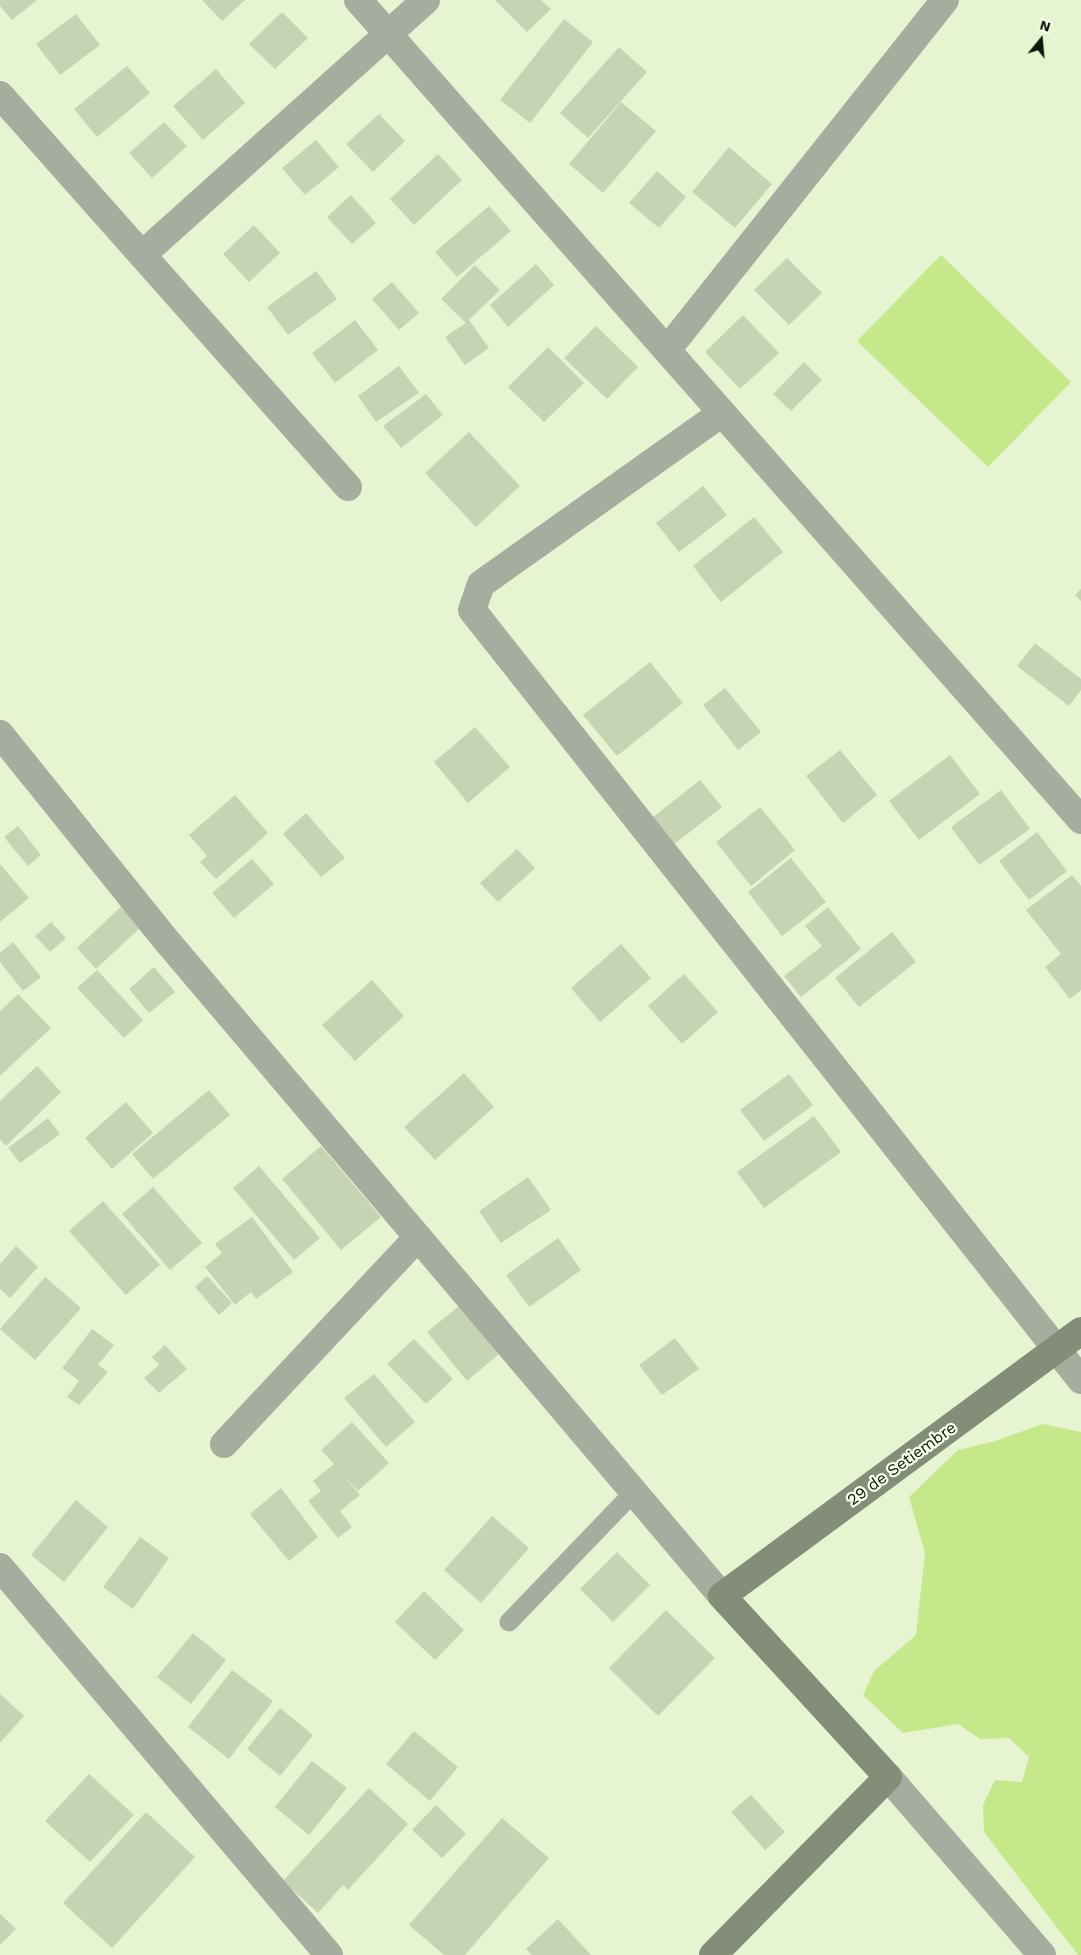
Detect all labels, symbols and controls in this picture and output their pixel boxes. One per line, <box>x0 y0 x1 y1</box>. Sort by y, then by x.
north arrow <box>1016 15 1066 65</box>
text: N <box>1038 16 1053 35</box>
street label: 29 de Setiembre <box>844 1418 960 1510</box>

